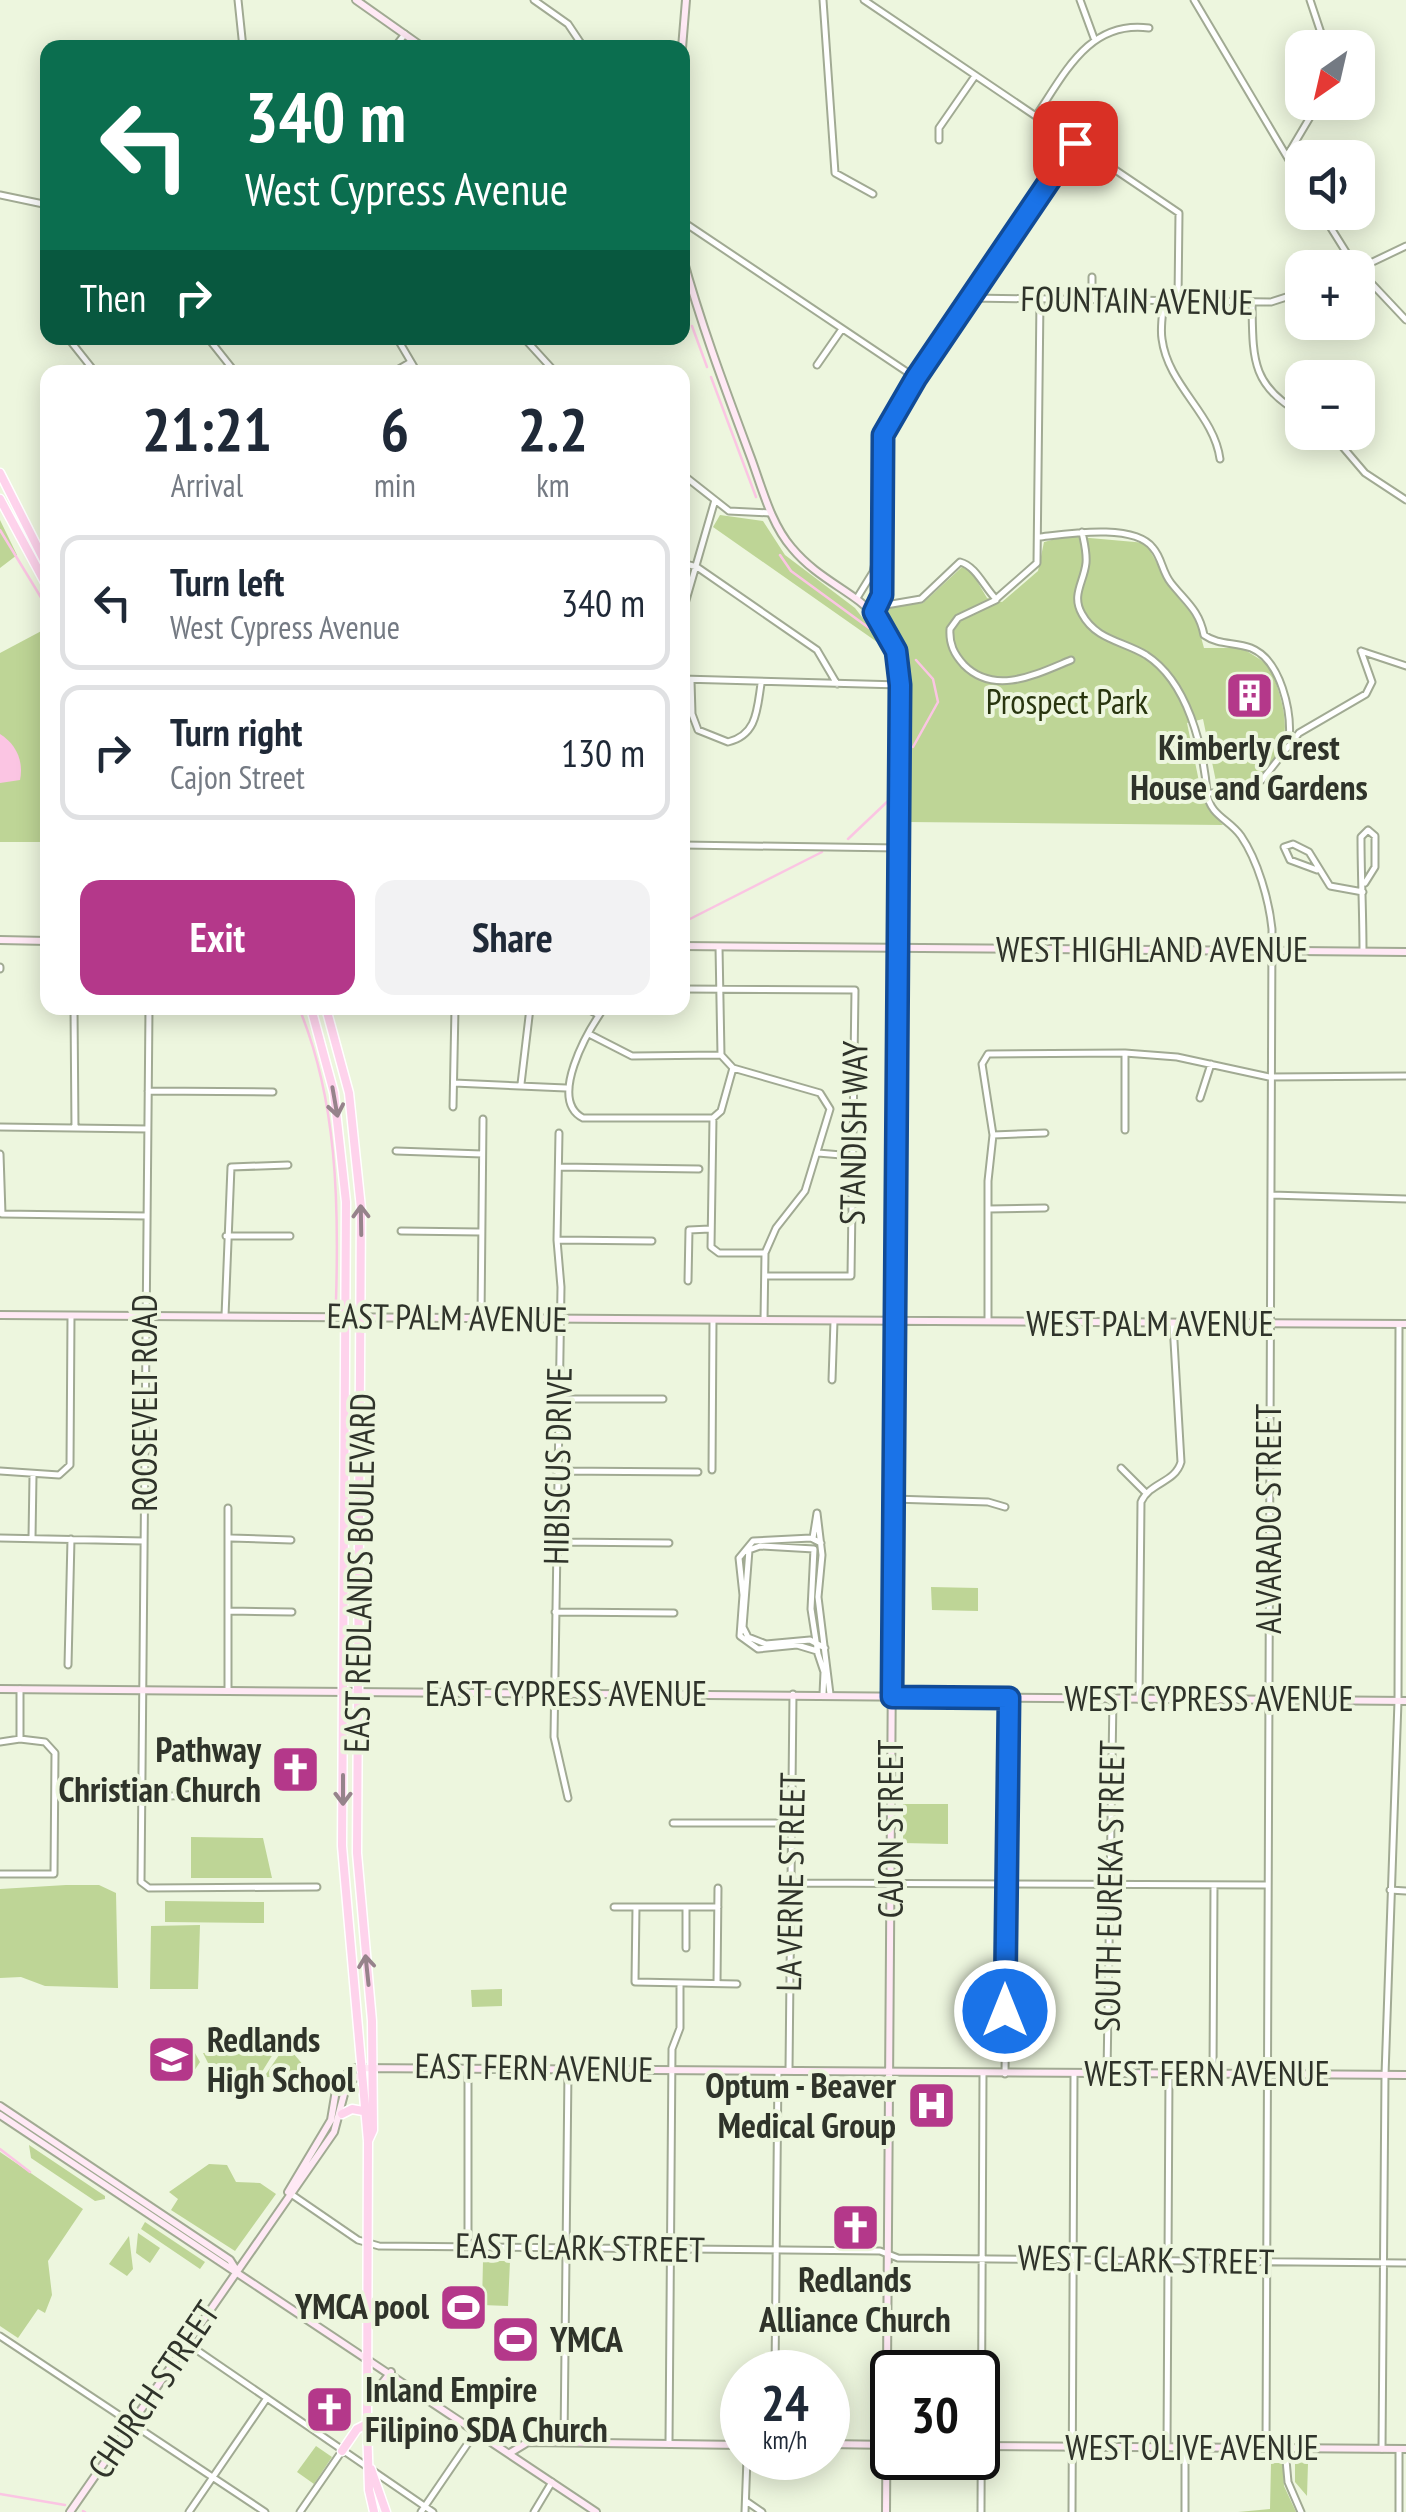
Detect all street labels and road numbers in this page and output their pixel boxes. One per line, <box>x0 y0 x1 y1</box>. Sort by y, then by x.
street label: FOUNTAIN AVENUE <box>1020 275 1254 325</box>
street label: WEST HIGHLAND AVENUE <box>996 926 1308 972</box>
street label: STANDISH WAY <box>828 1040 878 1226</box>
street label: EAST PALM AVENUE <box>326 1292 568 1342</box>
street label: ROOSEVELT ROAD <box>121 1294 167 1512</box>
street label: WEST PALM AVENUE <box>1026 1300 1274 1346</box>
street label: HIBISCUS DRIVE <box>532 1367 582 1565</box>
street label: EAST REDLANDS BOULEVARD <box>333 1393 385 1753</box>
street label: ALVARADO STREET <box>1245 1404 1291 1634</box>
street label: EAST CYPRESS AVENUE <box>425 1670 707 1716</box>
street label: WEST CYPRESS AVENUE <box>1065 1675 1353 1721</box>
street label: CAJON STREET <box>867 1739 913 1918</box>
street label: SOUTH EUREKA STREET <box>1083 1739 1135 2032</box>
street label: LA VERNE STREET <box>765 1772 815 1992</box>
street label: EAST FERN AVENUE <box>414 2042 654 2092</box>
street label: WEST FERN AVENUE <box>1084 2050 1330 2096</box>
street label: EAST CLARK STREET <box>455 2222 706 2272</box>
street label: WEST CLARK STREET <box>1017 2234 1275 2284</box>
street label: CHURCH STREET <box>77 2292 230 2487</box>
street label: WEST OLIVE AVENUE <box>1065 2424 1319 2470</box>

